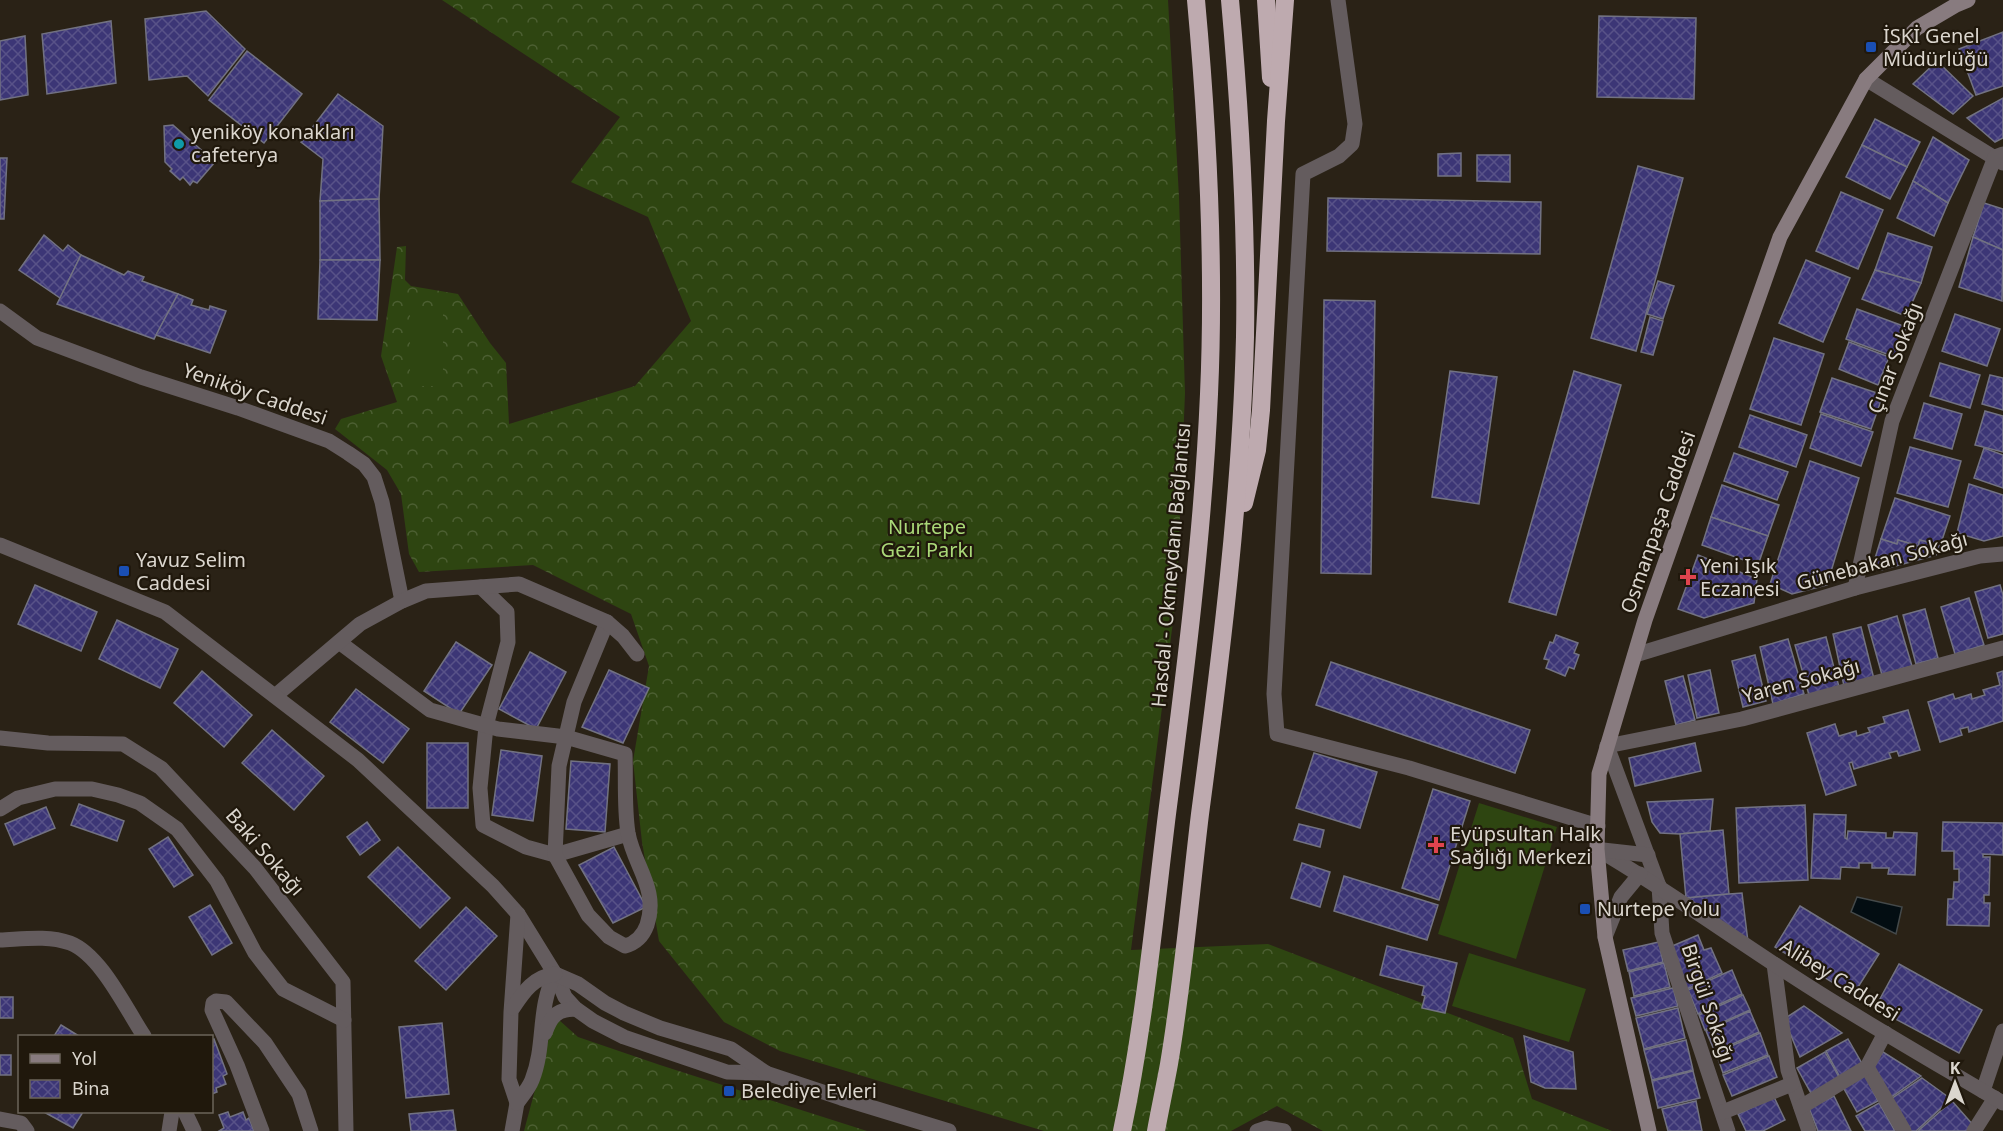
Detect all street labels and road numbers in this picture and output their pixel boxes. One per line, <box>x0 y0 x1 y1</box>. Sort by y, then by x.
street label: Çınar Sokağı <box>1861 298 1928 417</box>
street label: Yeniköy Caddesi <box>179 356 331 431</box>
street label: Hasdal - Okmeydanı Bağlantısı <box>1145 421 1196 709</box>
street label: Osmanpaşa Caddesi <box>1614 427 1701 617</box>
street label: Günebakan Sokağı <box>1793 525 1970 596</box>
street label: Yaren Sokağı <box>1739 652 1863 709</box>
street label: Baki Sokağı <box>220 802 311 901</box>
street label: Alibey Caddesi <box>1775 932 1905 1027</box>
street label: Birgül Sokağı <box>1676 940 1741 1066</box>

